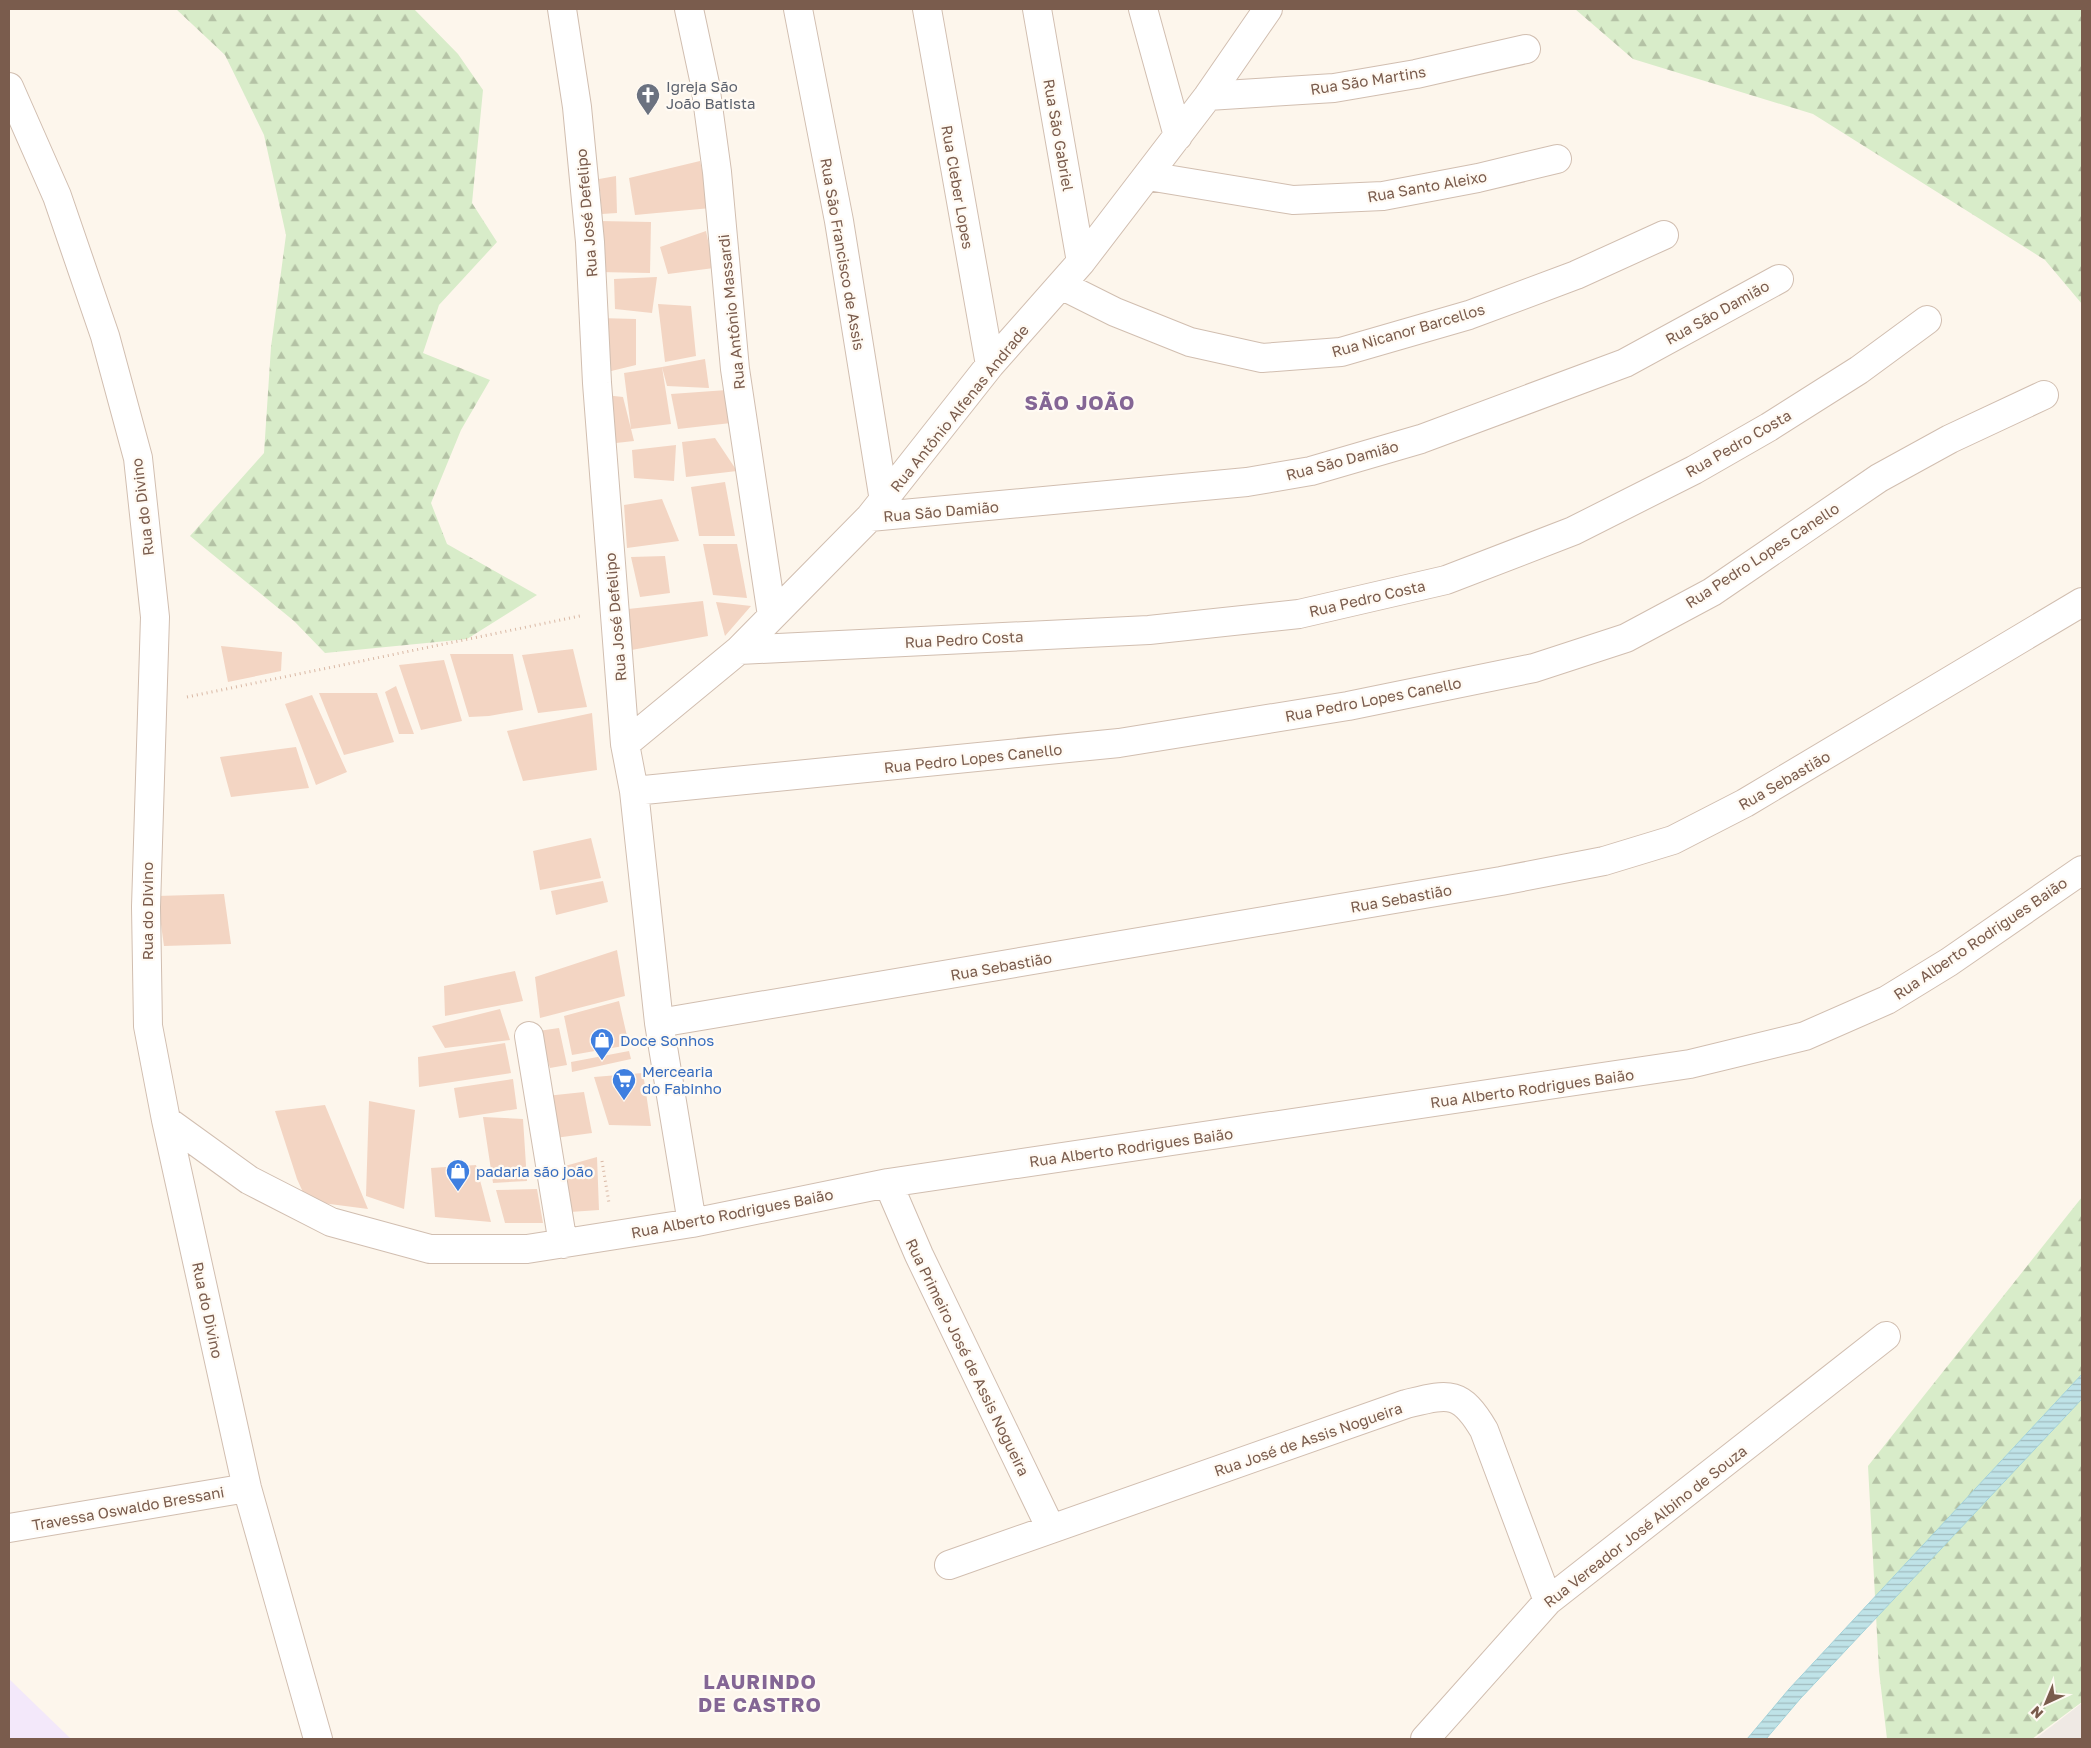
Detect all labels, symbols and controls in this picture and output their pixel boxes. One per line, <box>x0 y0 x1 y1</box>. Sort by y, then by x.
street label: Rua São Martins <box>1309 62 1427 98</box>
place label: Igreja São João Batista <box>666 77 755 112</box>
street label: Rua São Gabriel <box>1040 77 1078 193</box>
church icon: Igreja São João Batista <box>635 82 661 116</box>
street label: Rua Cleber Lopes <box>938 124 978 250</box>
street label: Rua José Defelipo <box>571 148 601 278</box>
street label: Rua São Francisco de Assis <box>817 156 869 352</box>
street label: Rua Santo Aleixo <box>1366 167 1488 205</box>
street label: Rua Antônio Massardi <box>714 233 748 391</box>
street label: Rua São Damião <box>1662 276 1772 348</box>
street label: Rua Nicanor Barcellos <box>1329 299 1487 361</box>
street label: Rua Antônio Alfenas Andrade <box>886 321 1032 495</box>
district label: SÃO JOÃO <box>1024 390 1136 414</box>
street label: Rua Pedro Costa <box>1682 405 1794 481</box>
street label: Rua São Damião <box>1284 436 1400 484</box>
street label: Rua do Divino <box>127 457 157 557</box>
street label: Rua São Damião <box>883 497 999 525</box>
street label: Rua Pedro Lopes Canello <box>1682 499 1842 611</box>
street label: Rua José Defelipo <box>600 552 630 682</box>
street label: Rua Pedro Costa <box>1307 576 1427 620</box>
street label: Rua Pedro Costa <box>904 627 1024 651</box>
street label: Rua Pedro Lopes Canello <box>1283 673 1463 725</box>
street label: Rua Pedro Lopes Canello <box>883 740 1063 776</box>
street label: Rua Sebastião <box>1735 747 1833 813</box>
street label: Rua do Divino <box>138 862 156 960</box>
street label: Rua Alberto Rodrigues Baião <box>1890 873 2070 1003</box>
street label: Rua Sebastião <box>1349 880 1453 916</box>
street label: Rua Sebastião <box>949 948 1053 984</box>
shop icon: Doce Sonhos <box>589 1027 615 1061</box>
place label: Doce Sonhos <box>620 1031 714 1049</box>
place label: Mercearia do Fabinho <box>642 1062 722 1097</box>
street label: Rua Alberto Rodrigues Baião <box>1429 1065 1635 1111</box>
supermarket icon: Mercearia do Fabinho <box>611 1067 637 1101</box>
street label: Rua Alberto Rodrigues Baião <box>1028 1124 1234 1170</box>
shop icon: padaria são joão <box>445 1158 471 1192</box>
place label: padaria são joão <box>476 1162 593 1180</box>
street label: Rua Alberto Rodrigues Baião <box>629 1185 835 1241</box>
street label: Rua Primeiro José de Assis Nogueira <box>902 1235 1034 1479</box>
street label: Rua do Divino <box>189 1260 227 1360</box>
street label: Rua José de Assis Nogueira <box>1212 1398 1404 1480</box>
street label: Rua Vereador José Albino de Souza <box>1540 1441 1750 1611</box>
street label: Travessa Oswaldo Bressani <box>31 1482 225 1534</box>
district label: LAURINDO DE CASTRO <box>698 1669 822 1716</box>
north arrow <box>2021 1678 2071 1728</box>
text: N <box>2027 1703 2046 1723</box>

